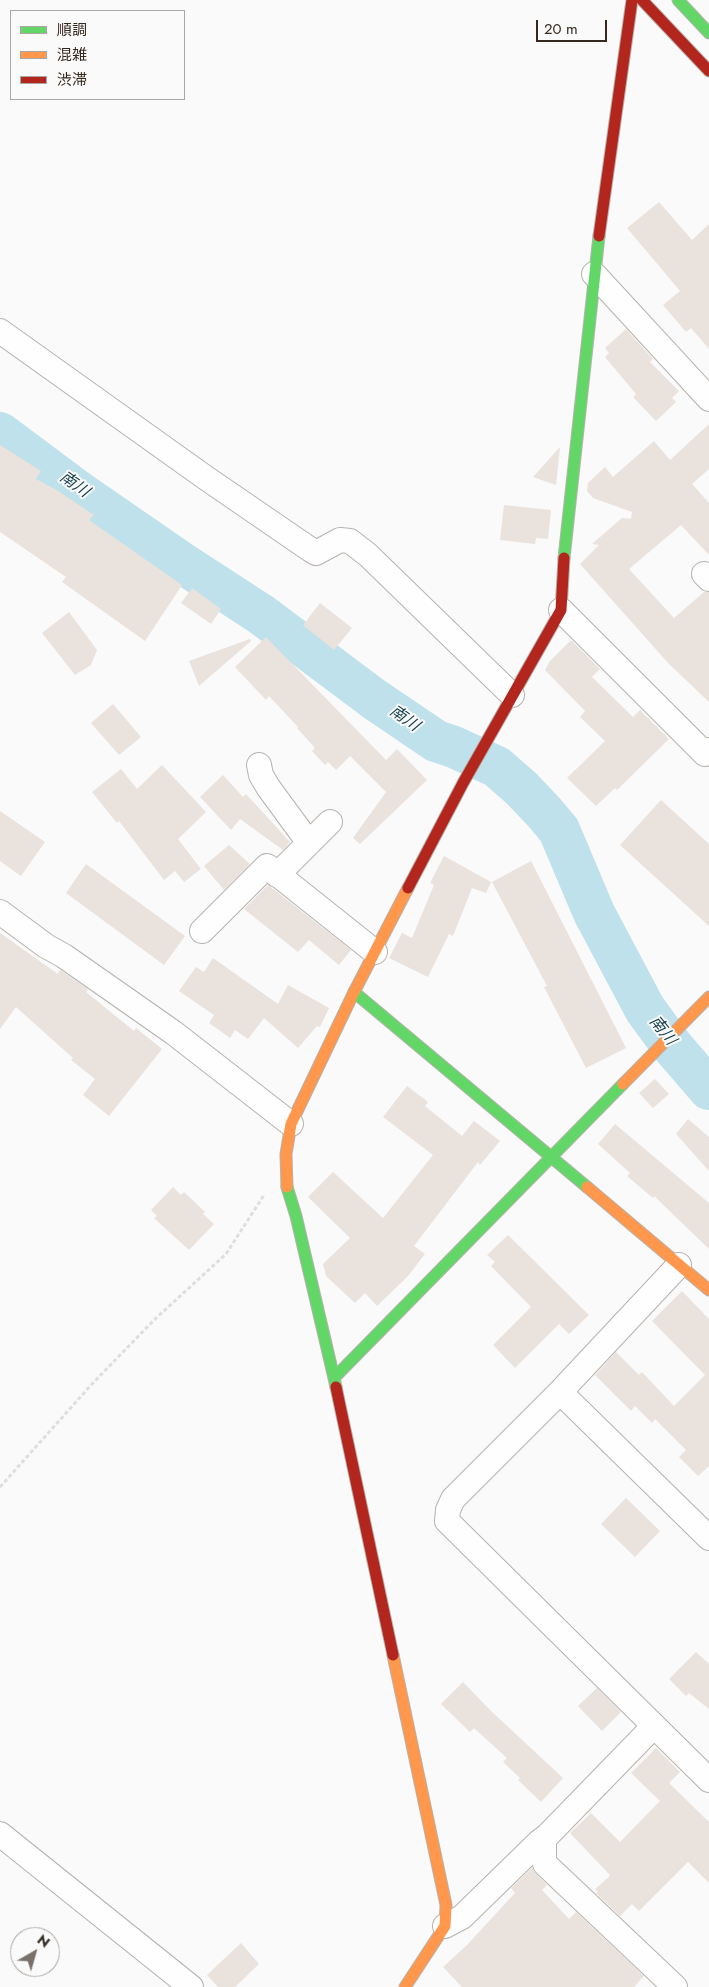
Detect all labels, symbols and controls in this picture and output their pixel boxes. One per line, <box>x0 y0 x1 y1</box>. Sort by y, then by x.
legend <box>10 10 185 100</box>
scale bar <box>539 10 610 42</box>
text: 20 m <box>544 18 578 40</box>
text: 順調 <box>57 19 87 41</box>
text: 混雑 <box>57 44 87 66</box>
text: 渋滞 <box>57 69 87 91</box>
water label: 南川 <box>55 468 93 502</box>
water label: 南川 <box>385 702 423 736</box>
water label: 南川 <box>644 1013 680 1049</box>
north arrow <box>10 1927 60 1977</box>
text: N <box>33 1930 54 1952</box>

